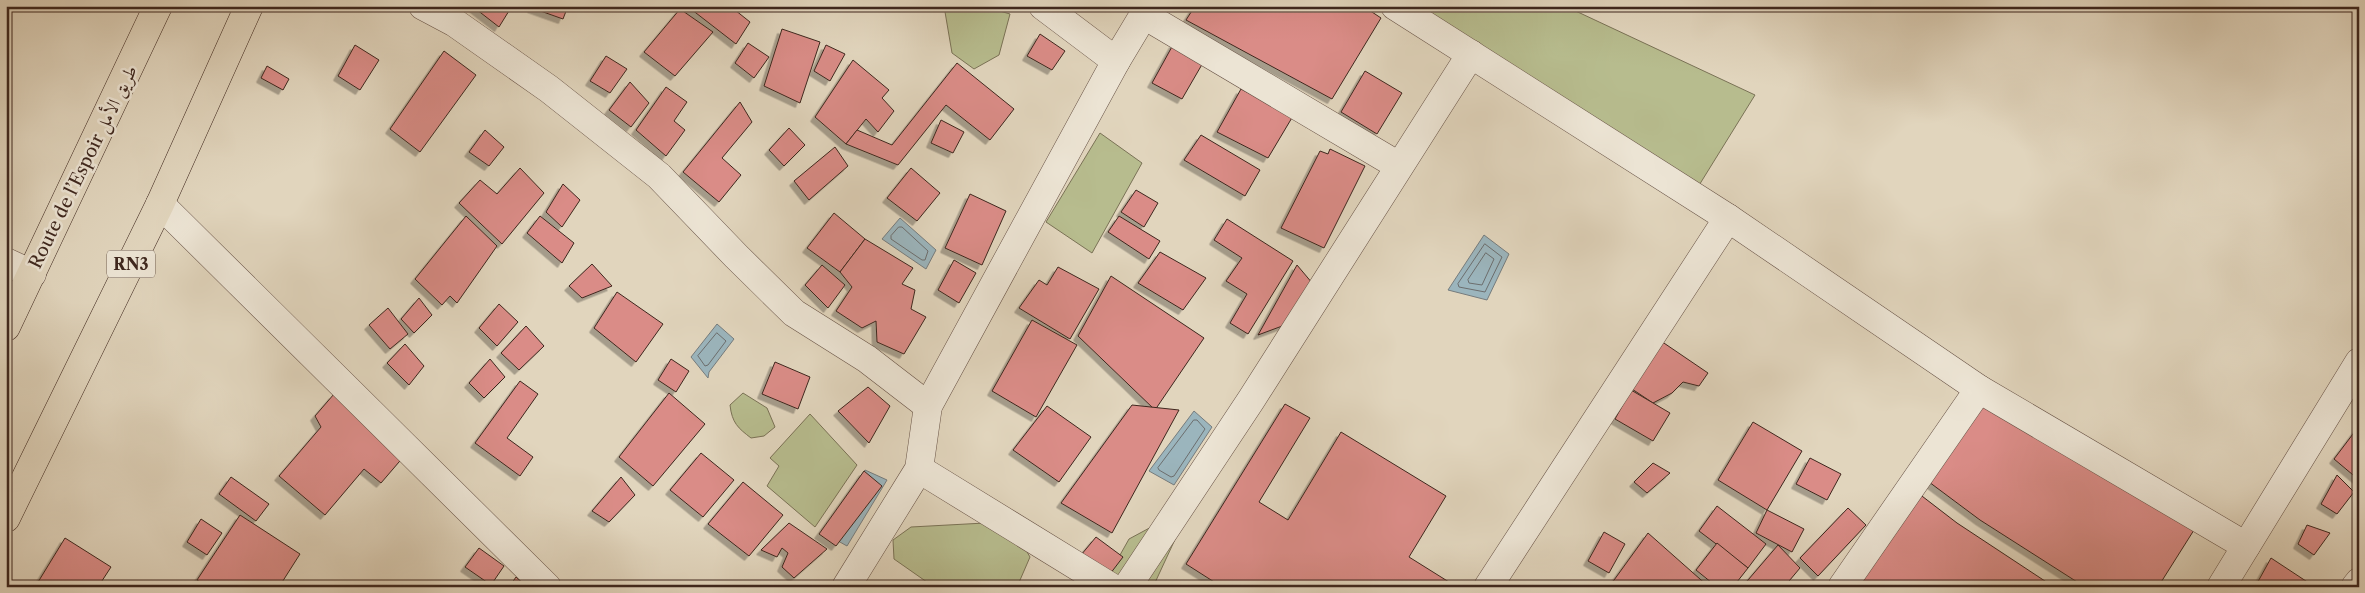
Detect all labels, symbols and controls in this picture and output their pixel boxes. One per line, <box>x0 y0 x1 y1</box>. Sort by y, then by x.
street label: Route de l’Espoir طريق الأمل <box>22 61 144 273</box>
road number: RN3 <box>107 250 155 278</box>

